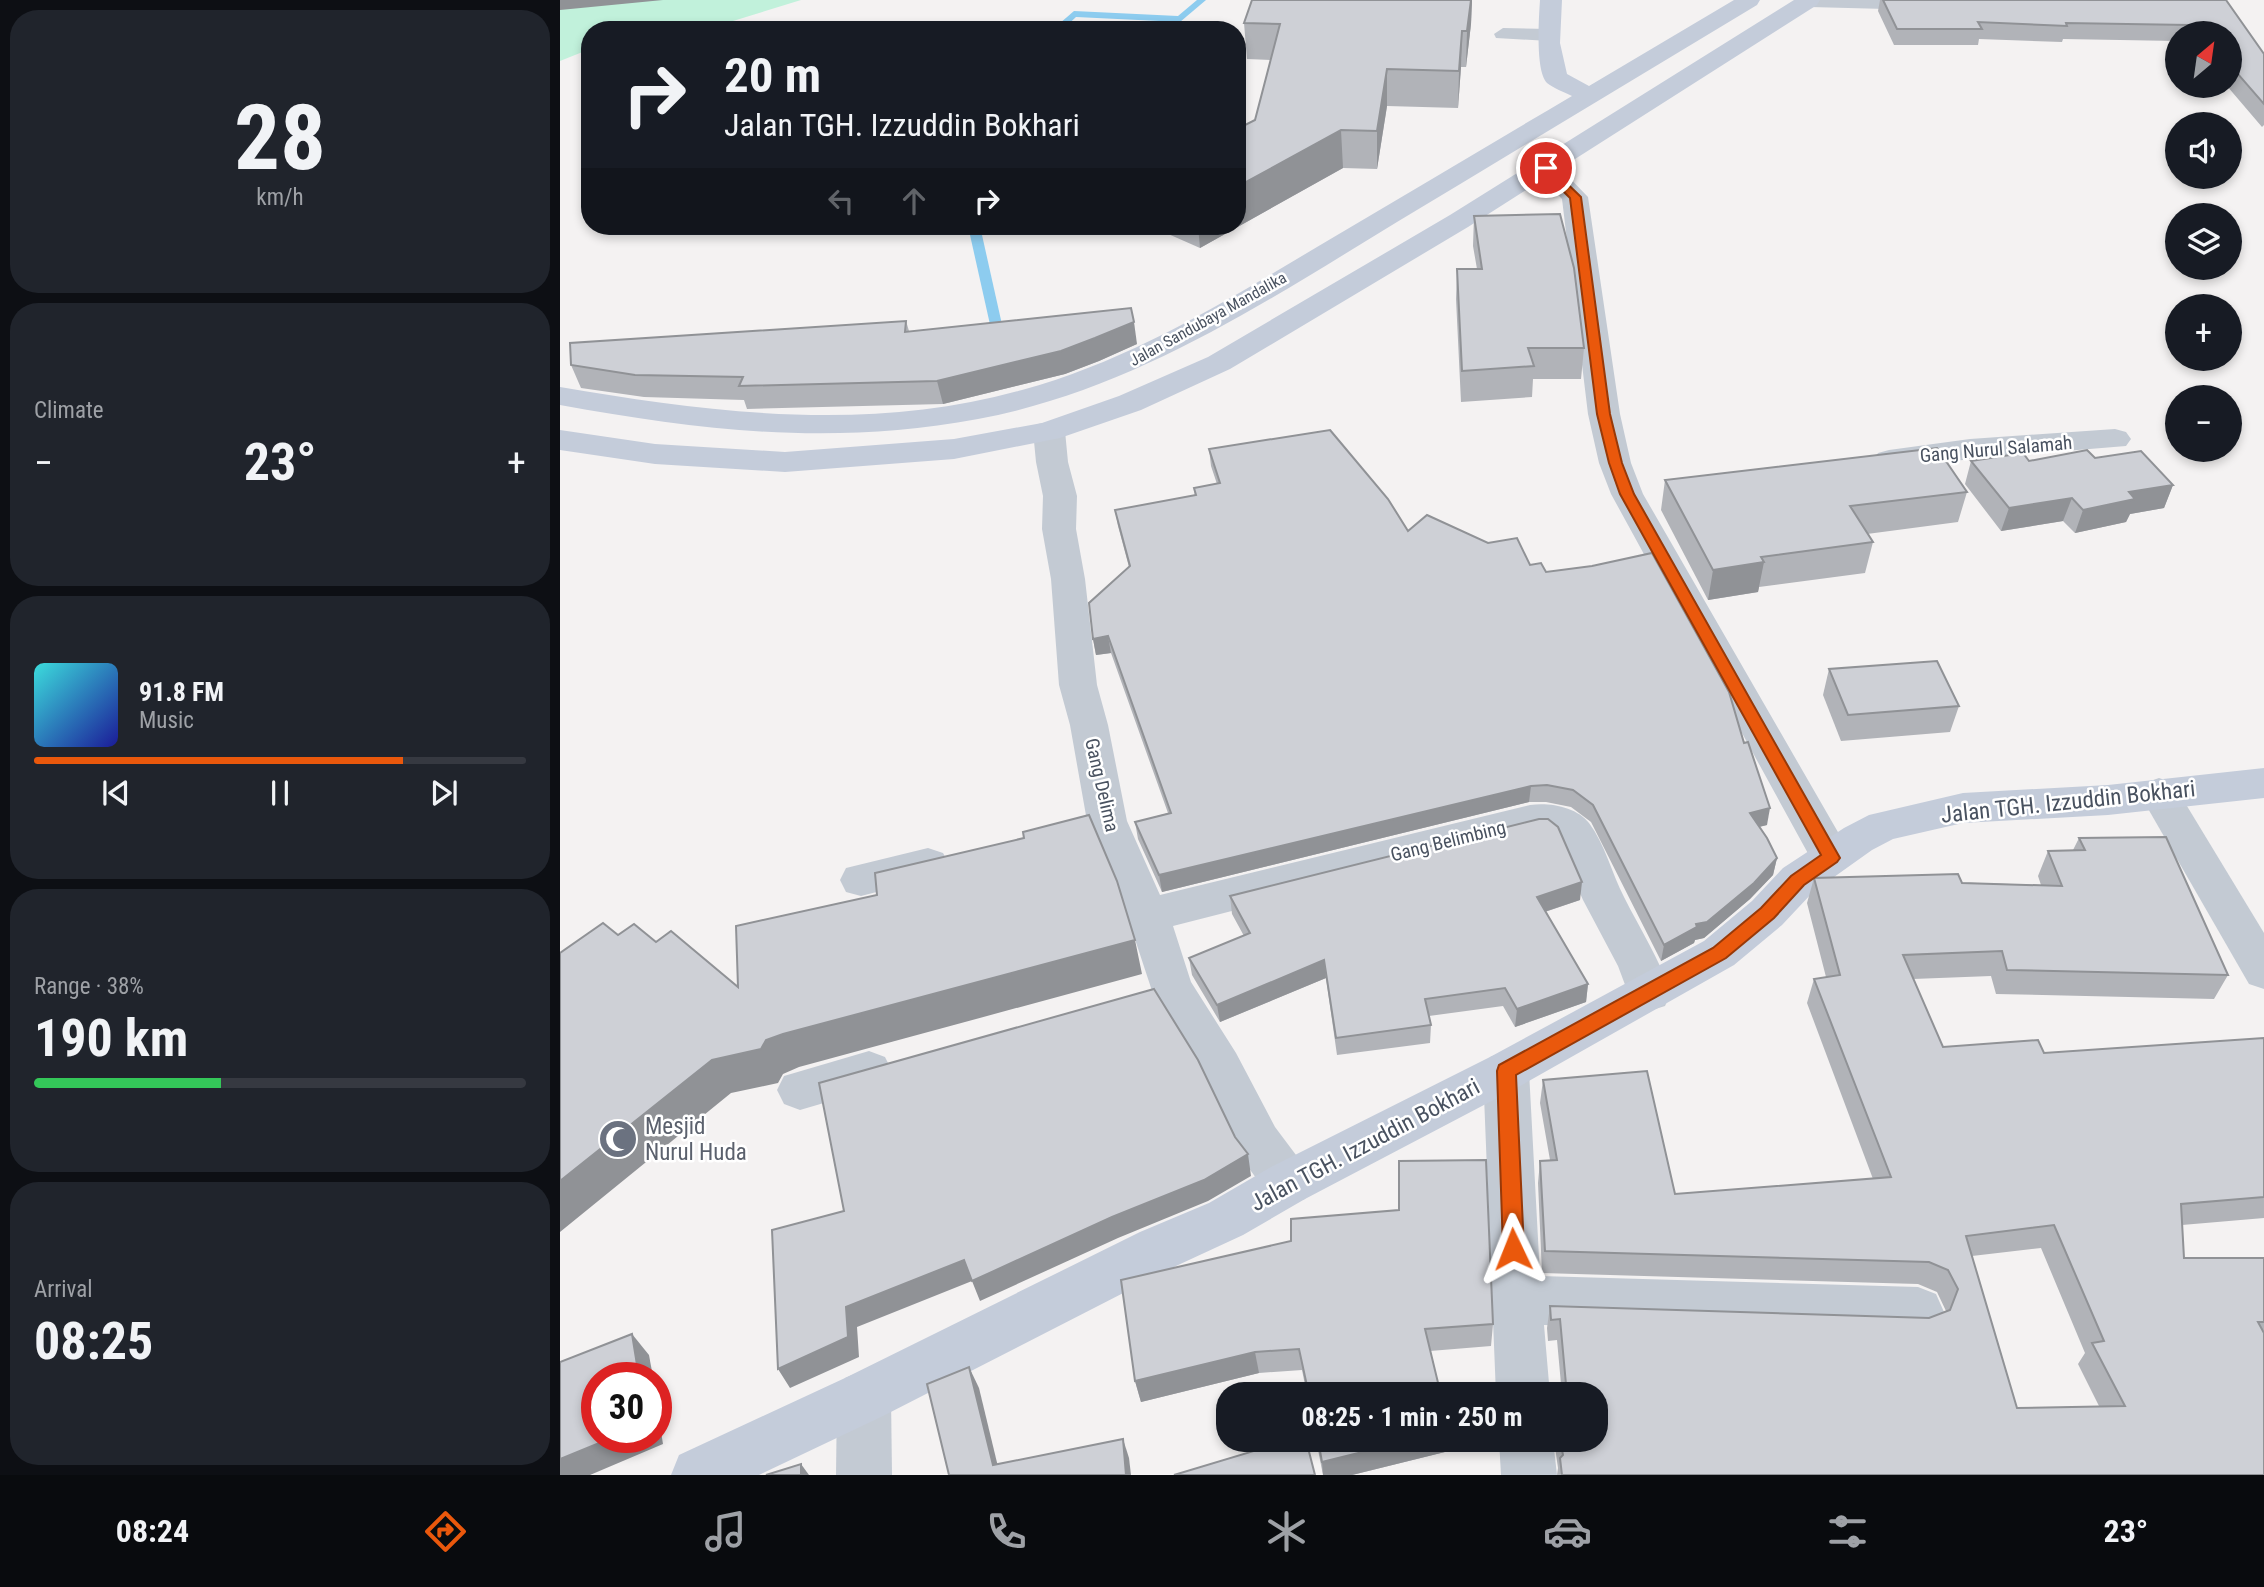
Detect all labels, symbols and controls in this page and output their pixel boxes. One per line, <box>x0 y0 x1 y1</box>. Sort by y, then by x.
north arrow <box>2165 21 2242 98</box>
map controls <box>2165 21 2242 462</box>
text: 20 m <box>724 47 821 104</box>
icon: right <box>609 49 700 140</box>
text: 28 <box>234 85 326 191</box>
text: Jalan TGH. Izzuddin Bokhari <box>724 106 1080 144</box>
button: sound <box>2165 112 2242 189</box>
pin <box>1516 138 1576 198</box>
icon: arrive <box>1527 149 1565 187</box>
icon: left <box>822 182 860 220</box>
icon: ahead <box>895 182 933 220</box>
icon: right <box>968 182 1006 220</box>
text: km/h <box>256 184 304 211</box>
button: layers <box>2165 203 2242 280</box>
street label: Jalan Sandubaya Mandalika <box>1126 268 1290 370</box>
button: + <box>2165 294 2242 371</box>
button: − <box>2165 385 2242 462</box>
text: Climate <box>34 397 104 424</box>
street label: Gang Nurul Salamah <box>1919 431 2073 467</box>
text: 23° <box>244 432 316 493</box>
text: − <box>34 441 53 485</box>
text: + <box>507 441 526 485</box>
text: 91.8 FM <box>139 677 224 707</box>
text: Music <box>139 707 194 734</box>
street label: Gang Delima <box>1080 736 1124 834</box>
icon: previous <box>97 774 135 812</box>
icon: pause <box>261 774 299 812</box>
icon: next <box>425 774 463 812</box>
street label: Jalan TGH. Izzuddin Bokhari <box>1939 775 2197 829</box>
street label: Gang Belimbing <box>1388 816 1508 866</box>
text: Range · 38% <box>34 973 144 1000</box>
text: 190 km <box>34 1008 188 1069</box>
street label: Jalan TGH. Izzuddin Bokhari <box>1246 1073 1484 1217</box>
place label: Mesjid Nurul Huda <box>645 1113 747 1166</box>
mosque icon: Mesjid Nurul Huda <box>597 1118 639 1160</box>
position arrow <box>1476 1212 1550 1286</box>
text: Arrival <box>34 1276 93 1303</box>
text: 08:25 <box>34 1311 153 1372</box>
speed limit sign: 30 <box>581 1362 672 1453</box>
text: 08:25 · 1 min · 250 m <box>1302 1402 1522 1432</box>
icon: directions <box>421 1507 470 1556</box>
icon: music <box>701 1507 750 1556</box>
icon: phone <box>982 1507 1031 1556</box>
icon: climate <box>1262 1507 1311 1556</box>
icon: car <box>1543 1507 1592 1556</box>
icon: filters <box>1823 1507 1872 1556</box>
text: 08:24 <box>116 1512 189 1550</box>
text: 23° <box>2103 1512 2148 1550</box>

